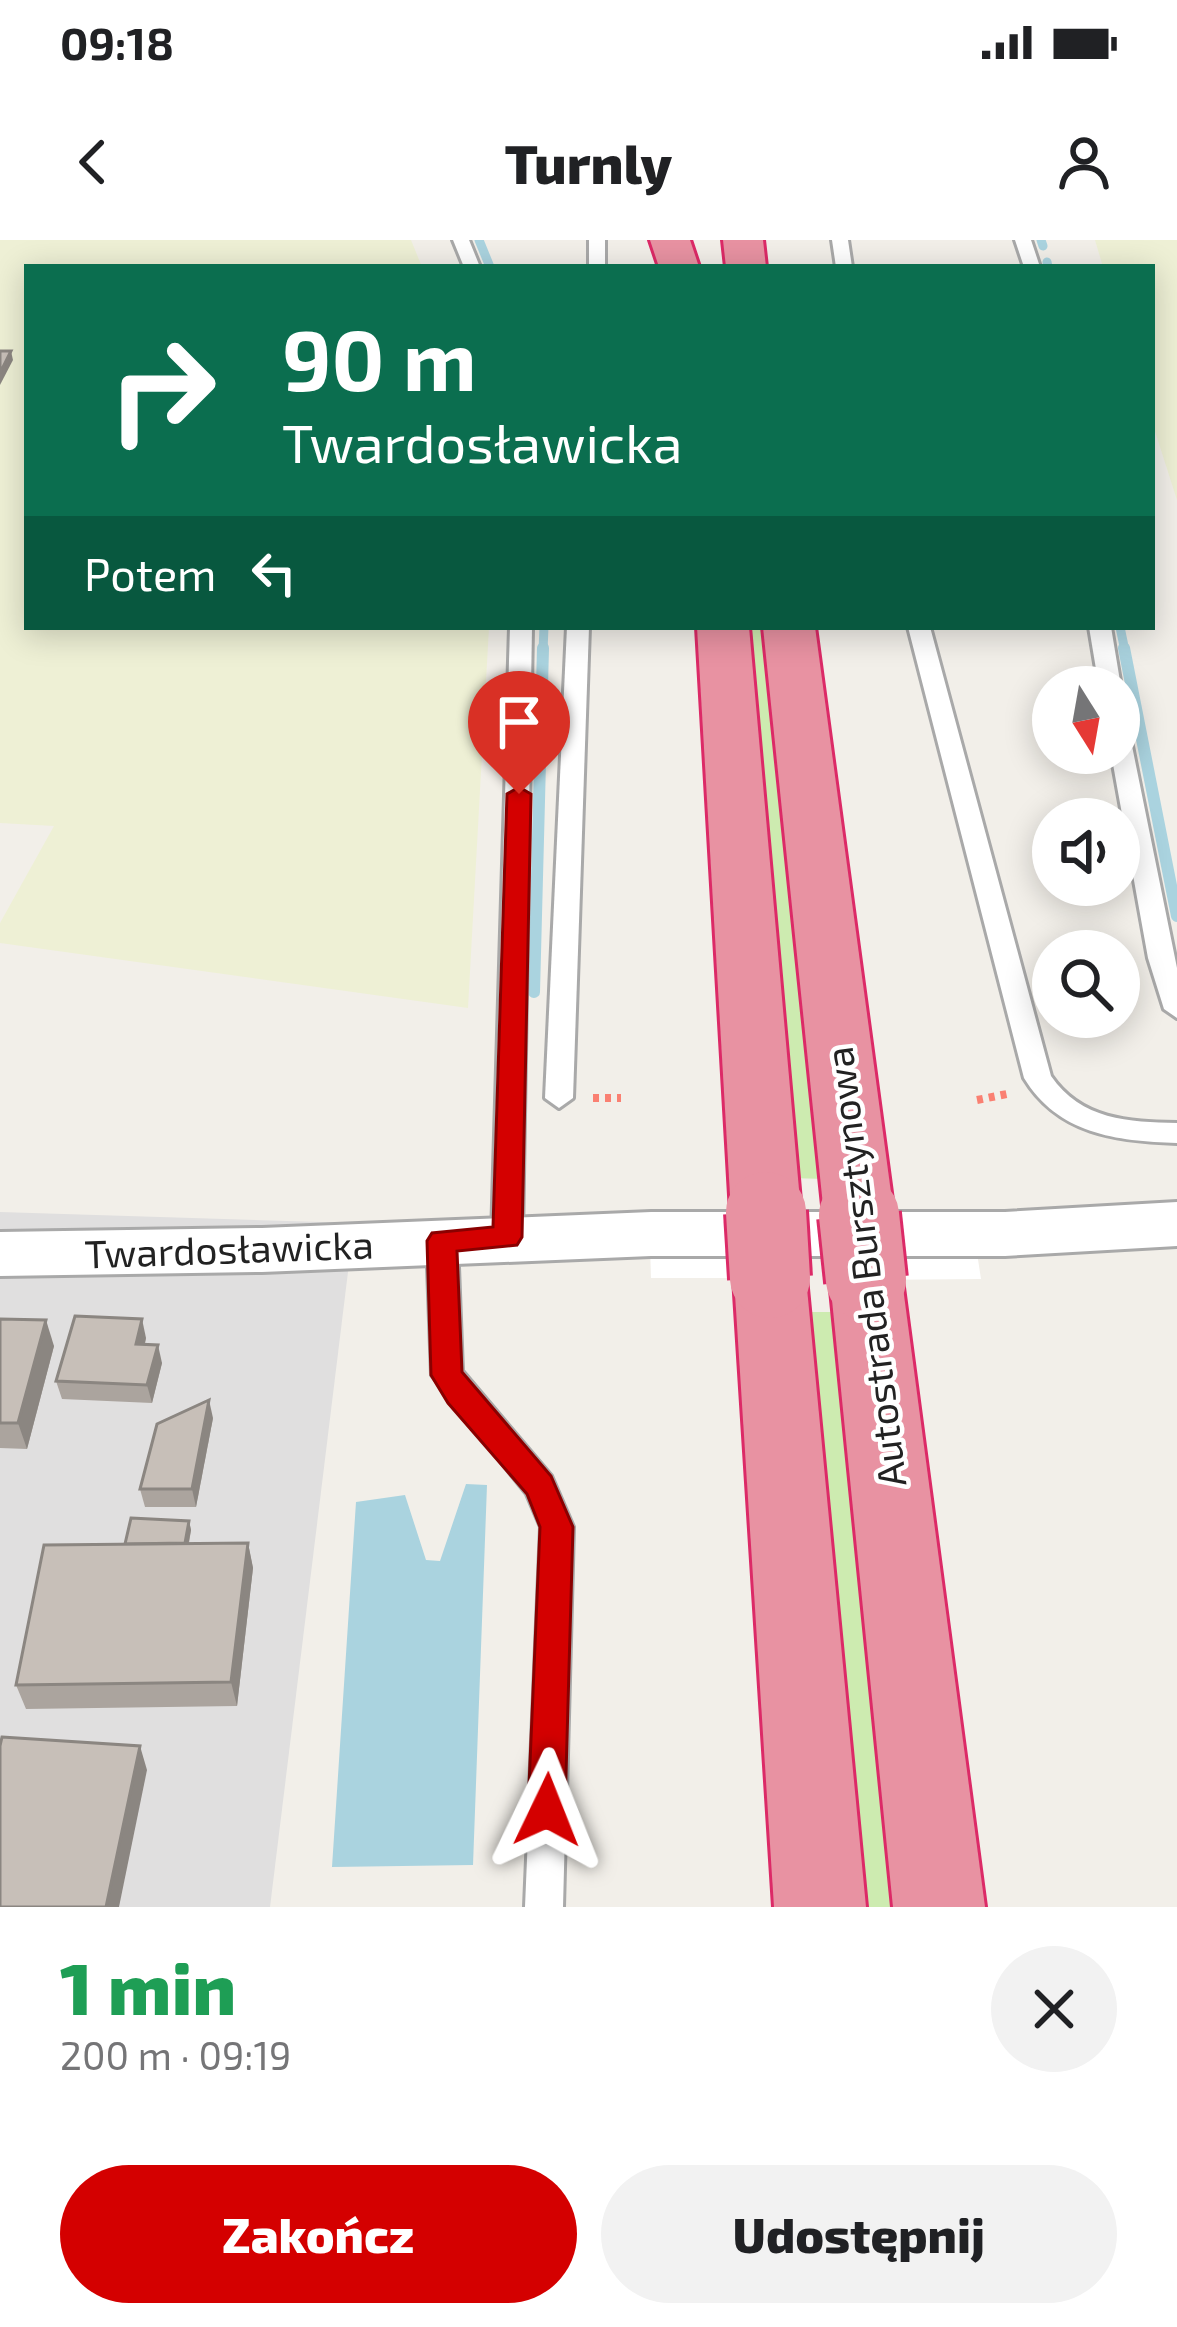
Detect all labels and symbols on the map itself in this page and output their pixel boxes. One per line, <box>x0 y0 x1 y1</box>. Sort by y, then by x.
north arrow <box>1032 666 1140 774</box>
pin <box>468 671 570 794</box>
street label: Autostrada Bursztynowa <box>814 1044 914 1490</box>
street label: Twardosławicka <box>84 1219 374 1277</box>
position arrow <box>484 1747 610 1873</box>

